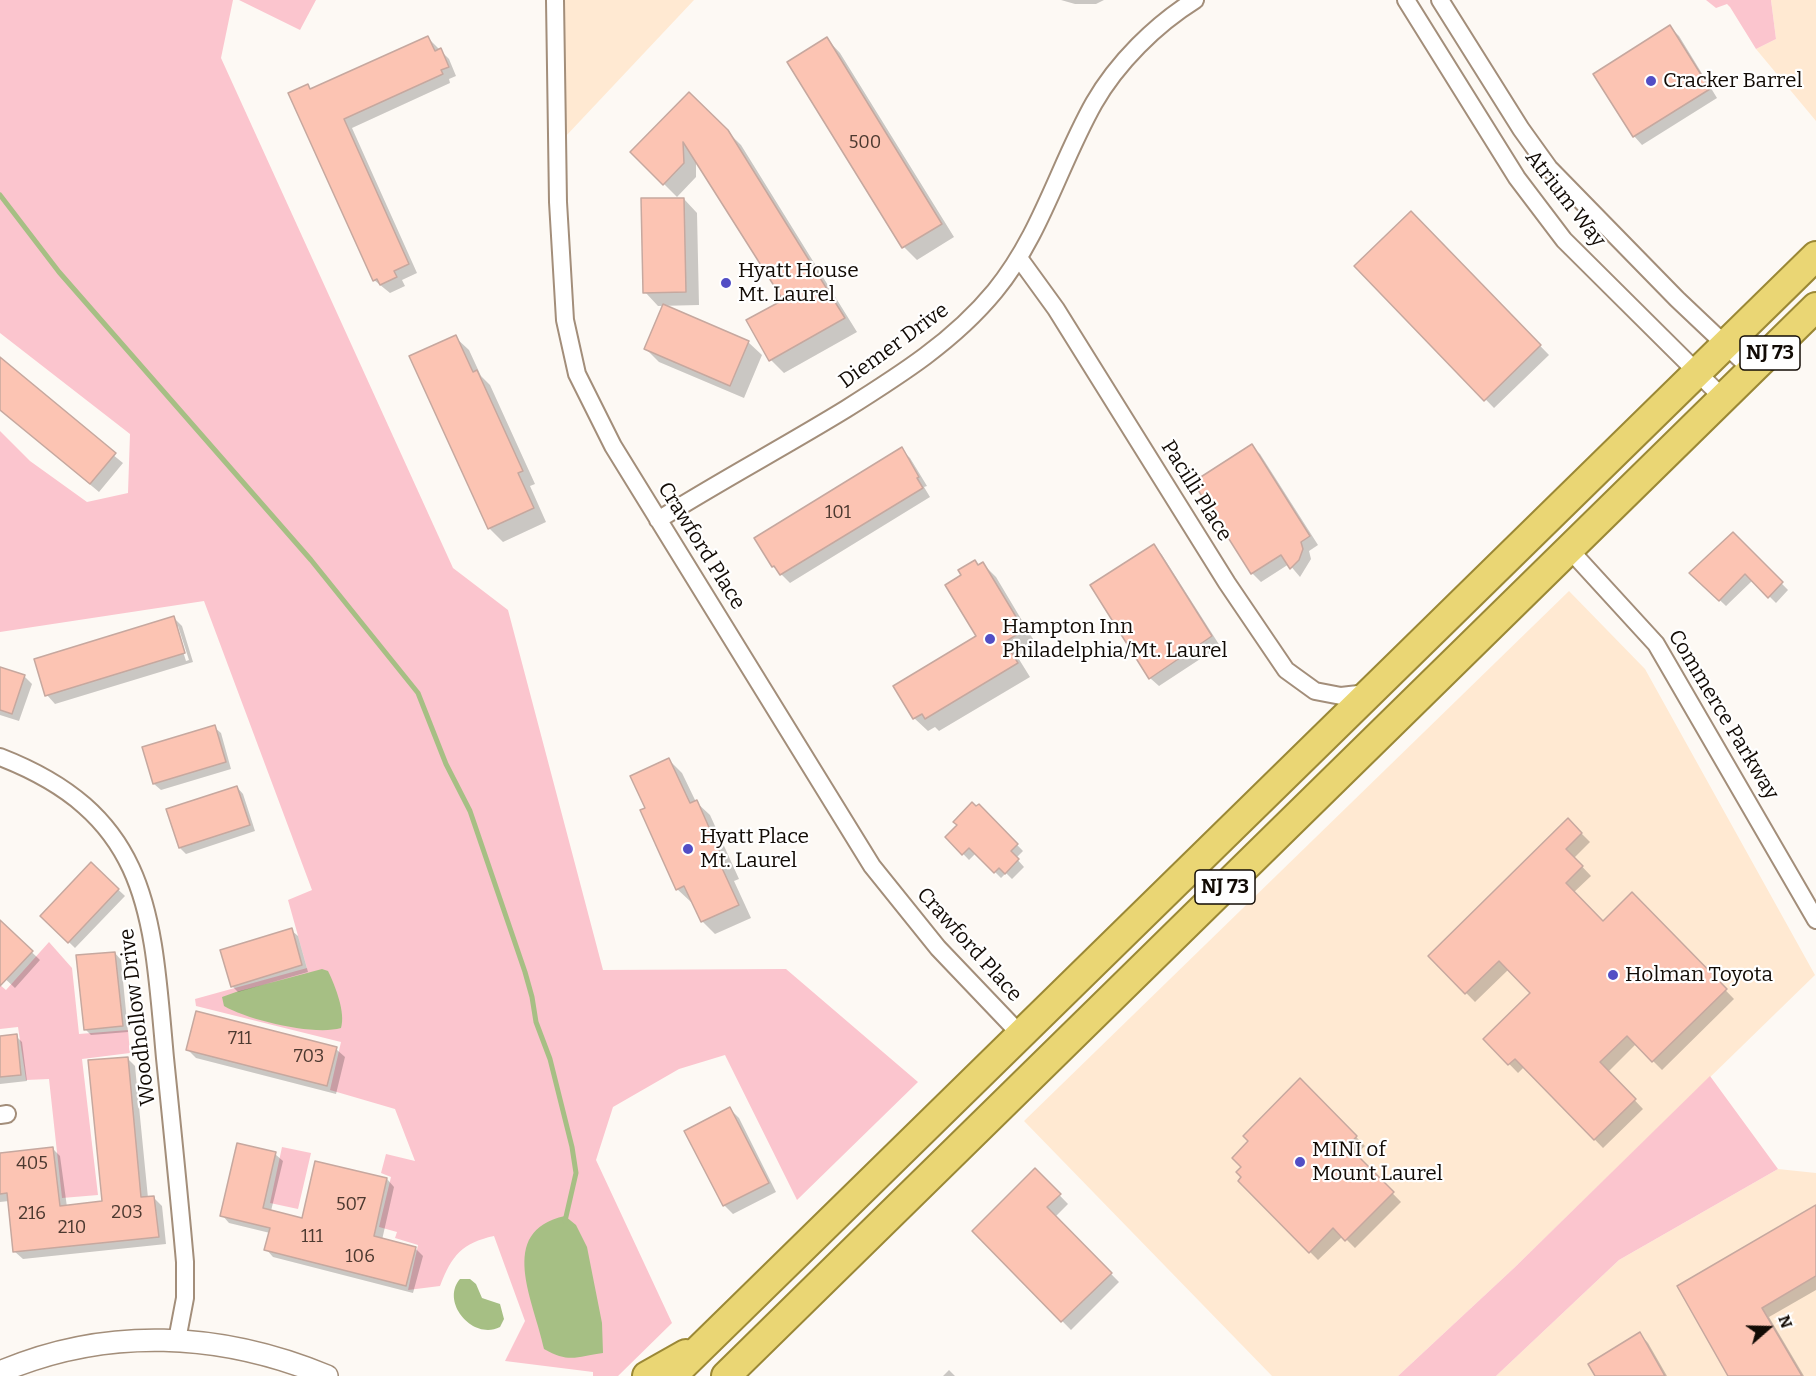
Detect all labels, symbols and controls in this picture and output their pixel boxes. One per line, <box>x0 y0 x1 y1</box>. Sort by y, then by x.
place label: Cracker Barrel <box>1663 68 1802 94</box>
marker: Cracker Barrel <box>1644 74 1658 88</box>
house number: 500 <box>849 132 881 154</box>
street label: Atrium Way <box>1519 146 1611 252</box>
place label: Hyatt House Mt. Laurel <box>738 258 859 308</box>
marker: Hyatt House Mt. Laurel <box>719 276 733 290</box>
street label: Diemer Drive <box>834 298 954 394</box>
road number: NJ 73 <box>1740 336 1800 370</box>
street label: Pacilli Place <box>1155 436 1237 546</box>
street label: Crawford Place <box>652 478 750 614</box>
house number: 101 <box>825 502 851 524</box>
place label: Hampton Inn Philadelphia/Mt. Laurel <box>1002 614 1228 664</box>
street label: Commerce Parkway <box>1662 625 1784 805</box>
marker: Hampton Inn Philadelphia/Mt. Laurel <box>983 632 997 646</box>
place label: Hyatt Place Mt. Laurel <box>700 824 809 874</box>
marker: Hyatt Place Mt. Laurel <box>681 842 695 856</box>
road number: NJ 73 <box>1195 870 1255 904</box>
street label: Crawford Place <box>911 883 1027 1007</box>
street label: Woodhollow Drive <box>115 927 161 1107</box>
place label: Holman Toyota <box>1625 962 1773 988</box>
marker: Holman Toyota <box>1606 968 1620 982</box>
house number: 711 <box>228 1028 252 1050</box>
house number: 703 <box>294 1046 324 1068</box>
place label: MINI of Mount Laurel <box>1312 1137 1443 1187</box>
house number: 405 <box>16 1153 48 1175</box>
marker: MINI of Mount Laurel <box>1293 1155 1307 1169</box>
house number: 507 <box>336 1194 366 1216</box>
house number: 203 <box>111 1202 143 1224</box>
house number: 216 <box>18 1203 46 1225</box>
house number: 210 <box>58 1217 86 1239</box>
house number: 111 <box>301 1226 323 1248</box>
house number: 106 <box>345 1246 375 1268</box>
north arrow <box>1738 1298 1798 1358</box>
text: N <box>1774 1313 1796 1331</box>

